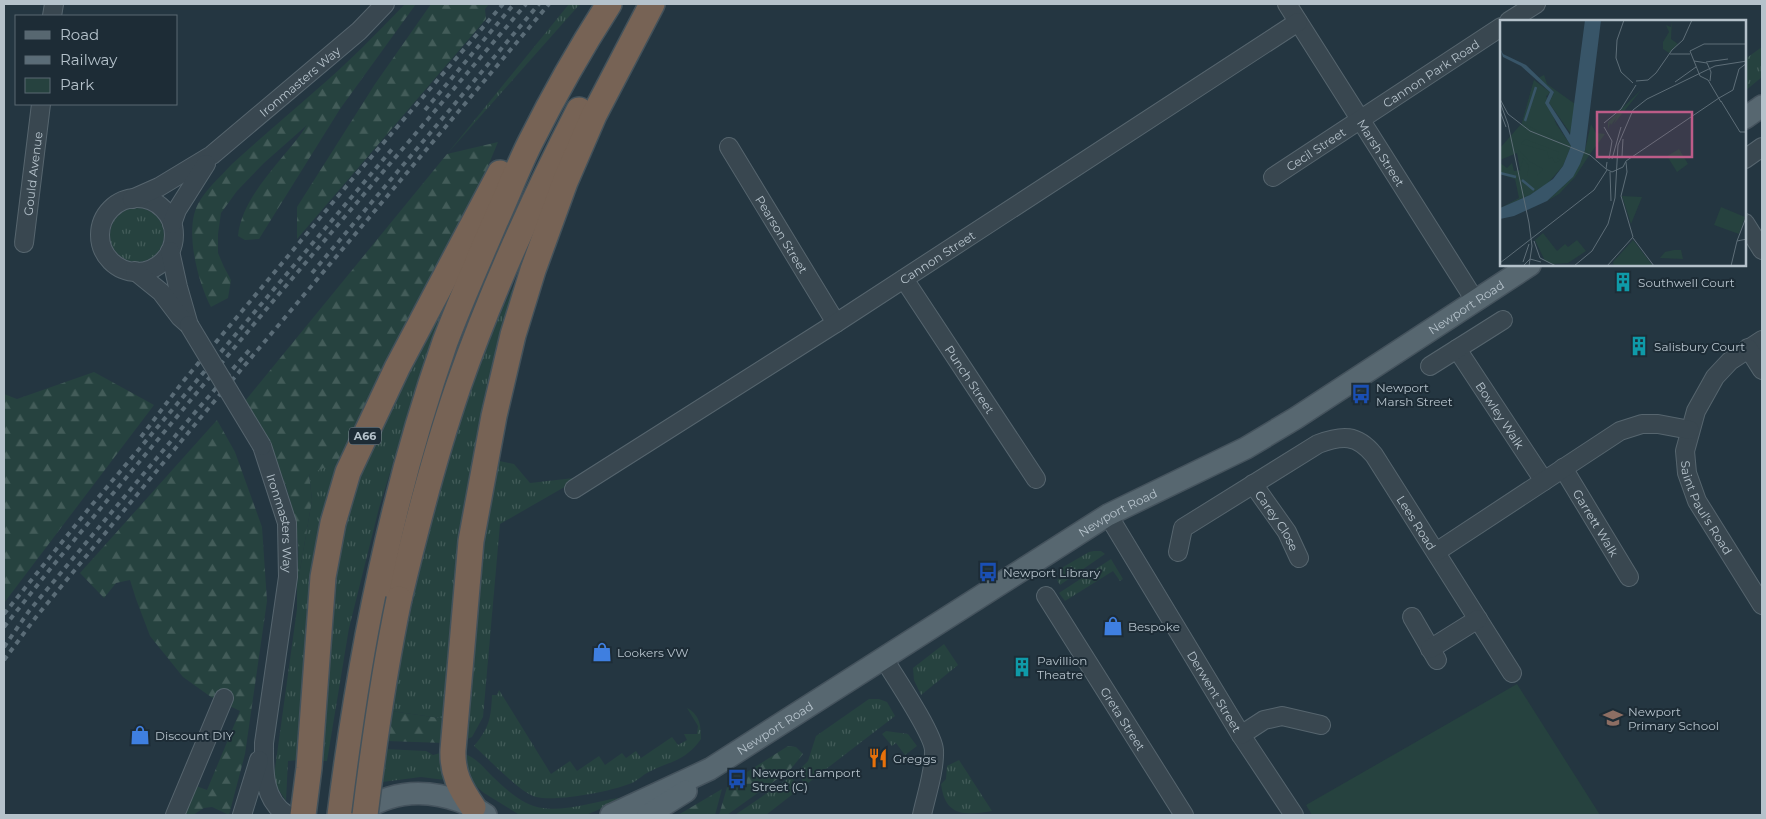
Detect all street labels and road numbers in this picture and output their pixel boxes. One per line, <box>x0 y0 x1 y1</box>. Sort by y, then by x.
street label: Cannon Park Road <box>1380 36 1482 110</box>
street label: Ironmasters Way <box>256 42 344 120</box>
street label: Marsh Street <box>1354 116 1408 189</box>
street label: Cecil Street <box>1283 124 1348 174</box>
street label: Gould Avenue <box>20 131 45 216</box>
street label: Pearson Street <box>753 192 811 276</box>
street label: Cannon Street <box>897 227 978 287</box>
street label: Newport Road <box>1425 277 1507 337</box>
street label: Punch Street <box>942 342 998 416</box>
street label: Bowley Walk <box>1473 379 1528 452</box>
road number: A66 <box>349 428 381 444</box>
street label: Saint Paul's Road <box>1678 460 1736 557</box>
street label: Ironmasters Way <box>264 472 295 573</box>
street label: Newport Road <box>1075 485 1159 540</box>
street label: Garrett Walk <box>1570 486 1623 560</box>
street label: Carey Close <box>1252 487 1302 553</box>
street label: Lees Road <box>1394 492 1440 553</box>
street label: Derwent Street <box>1184 648 1245 735</box>
street label: Greta Street <box>1098 684 1149 753</box>
street label: Newport Road <box>734 698 816 758</box>

